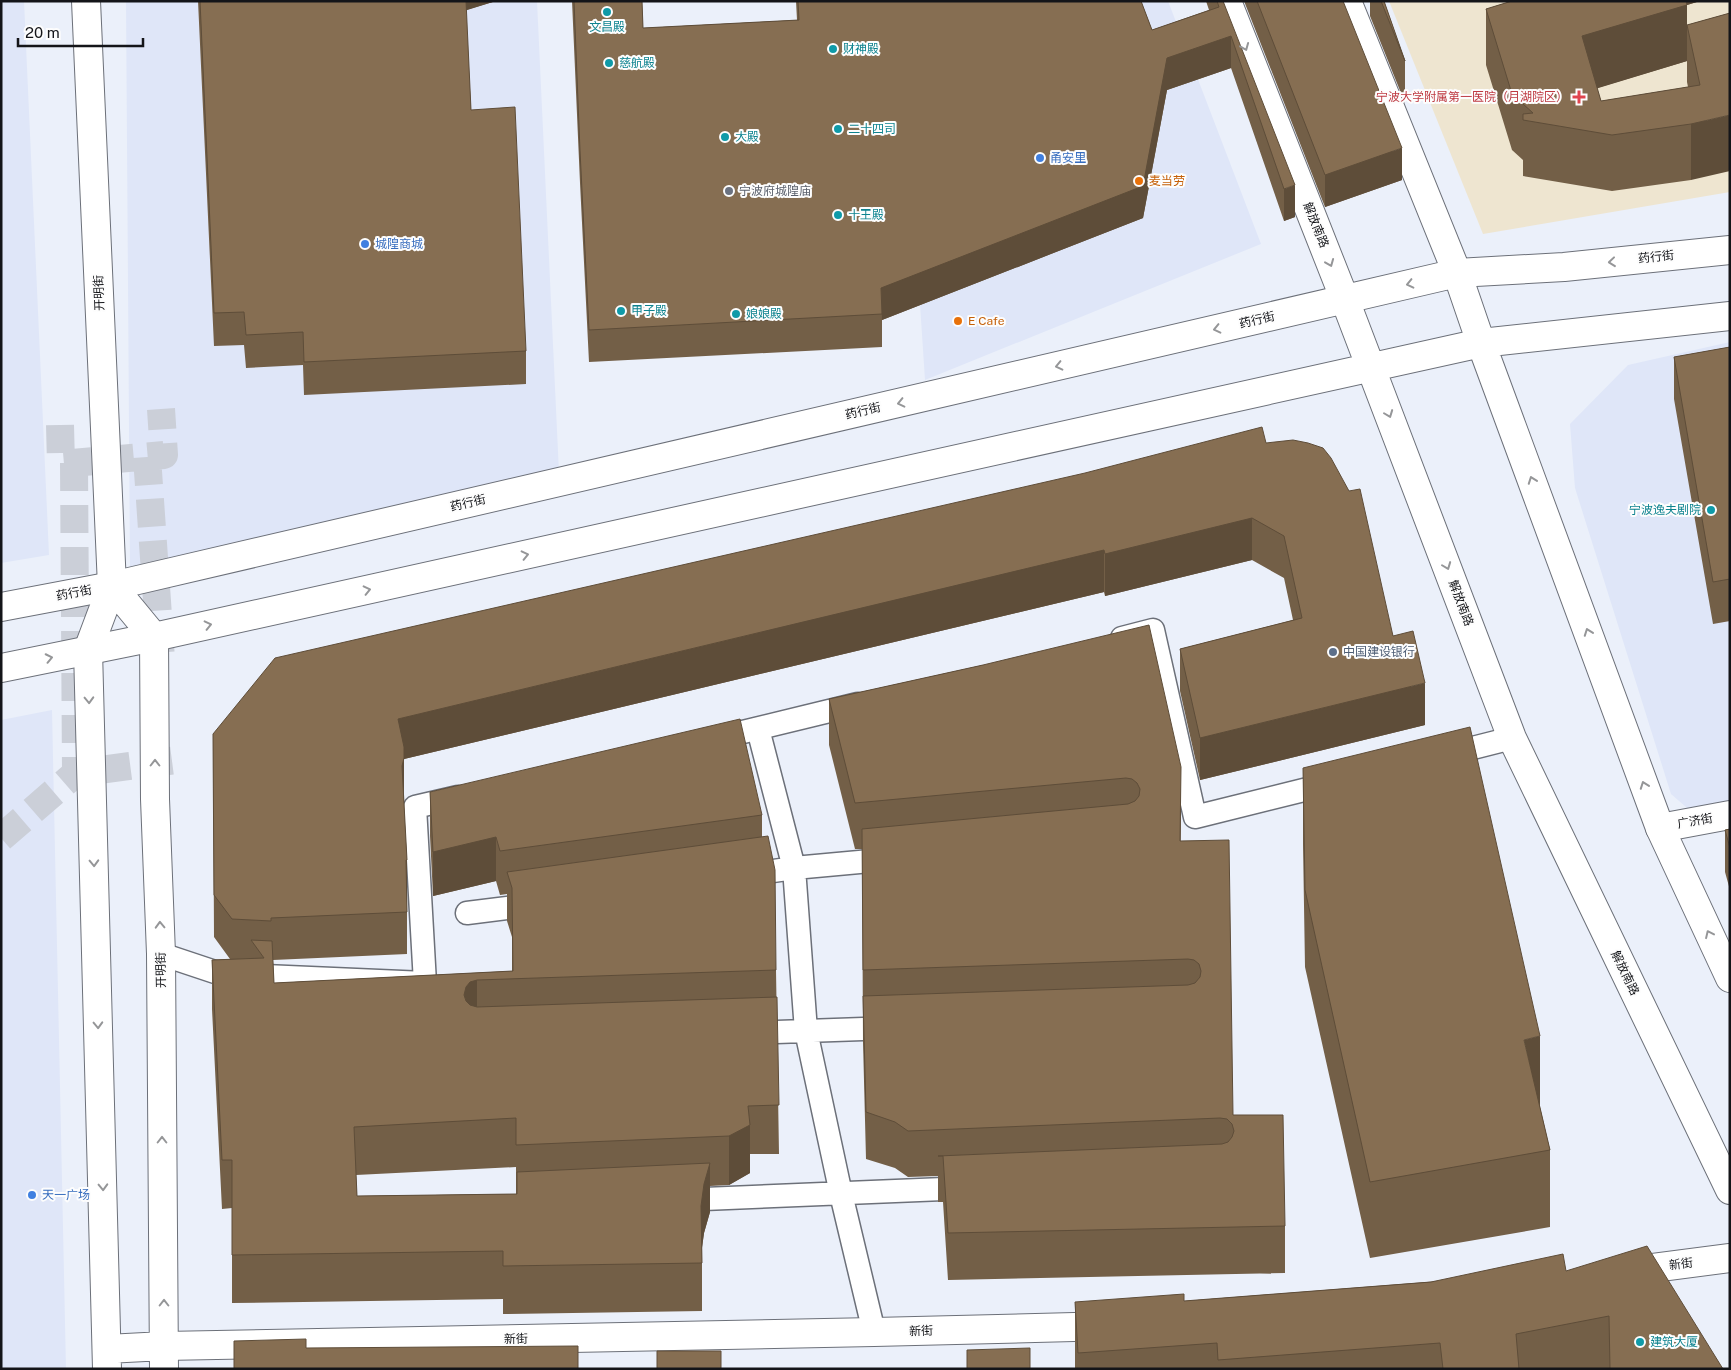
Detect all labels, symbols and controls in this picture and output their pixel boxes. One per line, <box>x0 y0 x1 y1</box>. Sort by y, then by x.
marker: 文昌殿 <box>601 6 613 18</box>
scale bar <box>18 15 142 47</box>
place label: 文昌殿 <box>589 20 625 34</box>
text: 20 m <box>25 24 60 41</box>
place label: 财神殿 <box>843 42 879 56</box>
one-way arrow <box>1239 42 1249 50</box>
marker: 财神殿 <box>827 43 839 55</box>
place label: 慈航殿 <box>619 56 655 70</box>
marker: 慈航殿 <box>603 57 615 69</box>
place label: 宁波大学附属第一医院（月湖院区） <box>1376 90 1568 104</box>
marker: 宁波大学附属第一医院（月湖院区） <box>1572 90 1586 104</box>
place label: 二十四司 <box>848 122 896 136</box>
marker: 二十四司 <box>832 123 844 135</box>
place label: 大殿 <box>735 130 759 144</box>
marker: 大殿 <box>719 131 731 143</box>
place label: 甬安里 <box>1050 151 1086 165</box>
marker: 甬安里 <box>1034 152 1046 164</box>
place label: 麦当劳 <box>1149 174 1185 188</box>
marker: 麦当劳 <box>1133 175 1145 187</box>
place label: 宁波府城隍庙 <box>739 184 811 198</box>
marker: 宁波府城隍庙 <box>723 185 735 197</box>
street label: 解放南路 <box>1301 200 1331 250</box>
place label: 十王殿 <box>848 208 884 222</box>
marker: 十王殿 <box>832 209 844 221</box>
place label: 城隍商城 <box>375 237 423 251</box>
marker: 城隍商城 <box>359 238 371 250</box>
street label: 药行街 <box>1637 248 1675 266</box>
one-way arrow <box>1607 256 1615 267</box>
one-way arrow <box>1324 258 1335 267</box>
street label: 开明街 <box>91 275 107 311</box>
one-way arrow <box>1405 278 1414 289</box>
place label: 甲子殿 <box>631 304 667 318</box>
marker: 甲子殿 <box>615 305 627 317</box>
place label: 娘娘殿 <box>746 307 782 321</box>
marker: 娘娘殿 <box>730 308 742 320</box>
street label: 药行街 <box>1238 309 1276 331</box>
place label: E Cafe <box>968 314 1005 328</box>
marker: E Cafe <box>952 315 964 327</box>
one-way arrow <box>1213 323 1222 334</box>
one-way arrow <box>1055 360 1064 371</box>
one-way arrow <box>896 397 905 408</box>
street label: 药行街 <box>844 400 882 422</box>
one-way arrow <box>1383 410 1393 418</box>
one-way arrow <box>1528 476 1538 485</box>
street label: 药行街 <box>449 492 487 514</box>
place label: 宁波逸夫剧院 <box>1629 503 1701 517</box>
marker: 宁波逸夫剧院 <box>1705 504 1717 516</box>
one-way arrow <box>521 550 530 560</box>
one-way arrow <box>1441 561 1451 570</box>
street label: 解放南路 <box>1446 578 1476 628</box>
street label: 药行街 <box>55 583 93 603</box>
one-way arrow <box>362 585 371 596</box>
one-way arrow <box>204 620 213 631</box>
one-way arrow <box>1584 628 1594 637</box>
place label: 中国建设银行 <box>1343 645 1415 659</box>
marker: 中国建设银行 <box>1327 646 1339 658</box>
one-way arrow <box>45 653 53 664</box>
one-way arrow <box>84 696 95 704</box>
one-way arrow <box>150 758 160 766</box>
one-way arrow <box>1640 781 1650 789</box>
street label: 广济街 <box>1676 811 1714 831</box>
one-way arrow <box>88 859 99 867</box>
one-way arrow <box>154 921 165 929</box>
one-way arrow <box>1706 930 1716 939</box>
street label: 解放南路 <box>1608 948 1642 998</box>
street label: 开明街 <box>154 952 168 988</box>
one-way arrow <box>93 1022 103 1029</box>
one-way arrow <box>157 1136 167 1144</box>
one-way arrow <box>97 1184 108 1192</box>
place label: 天一广场 <box>42 1188 90 1202</box>
marker: 天一广场 <box>26 1189 38 1201</box>
street label: 新街 <box>1668 1256 1694 1272</box>
one-way arrow <box>159 1298 169 1306</box>
street label: 新街 <box>909 1324 933 1338</box>
street label: 新街 <box>504 1332 528 1346</box>
place label: 建筑大厦 <box>1650 1335 1698 1349</box>
marker: 建筑大厦 <box>1634 1336 1646 1348</box>

